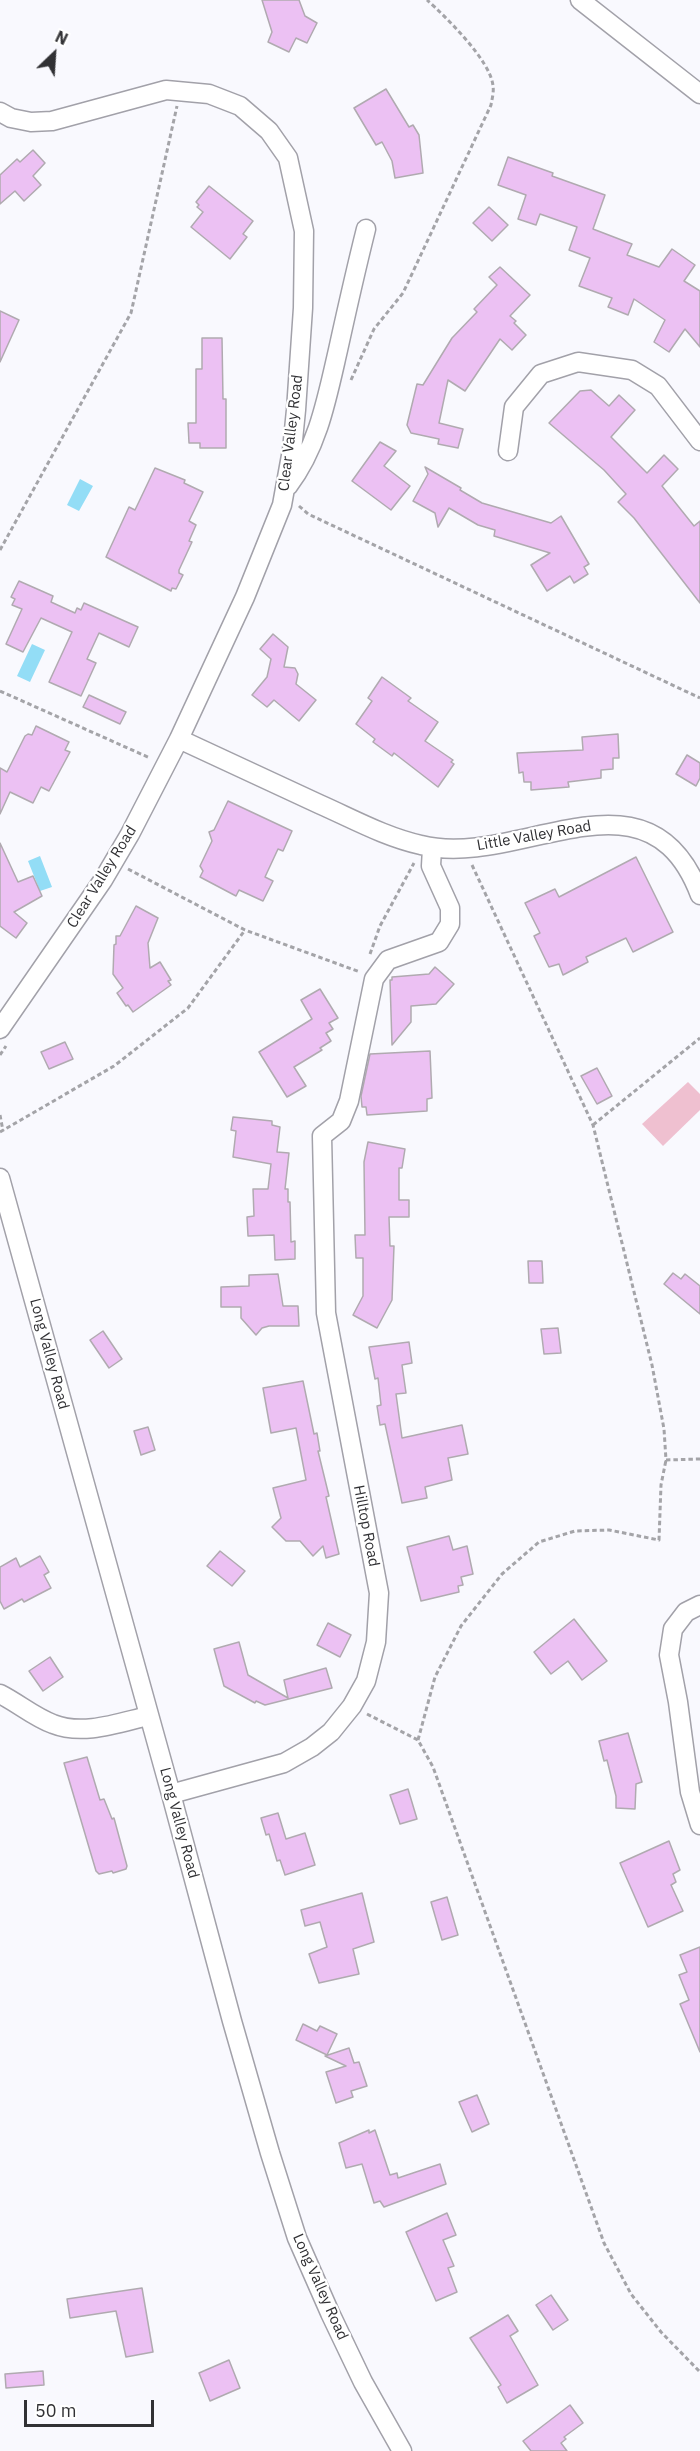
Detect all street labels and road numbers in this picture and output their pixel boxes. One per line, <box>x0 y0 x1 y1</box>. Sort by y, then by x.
street label: Clear Valley Road <box>275 374 307 492</box>
street label: Little Valley Road <box>475 817 593 855</box>
street label: Clear Valley Road <box>63 823 141 931</box>
street label: Long Valley Road <box>26 1297 72 1411</box>
street label: Hilltop Road <box>349 1484 383 1568</box>
street label: Long Valley Road <box>156 1766 202 1880</box>
street label: Long Valley Road <box>289 2231 351 2343</box>

